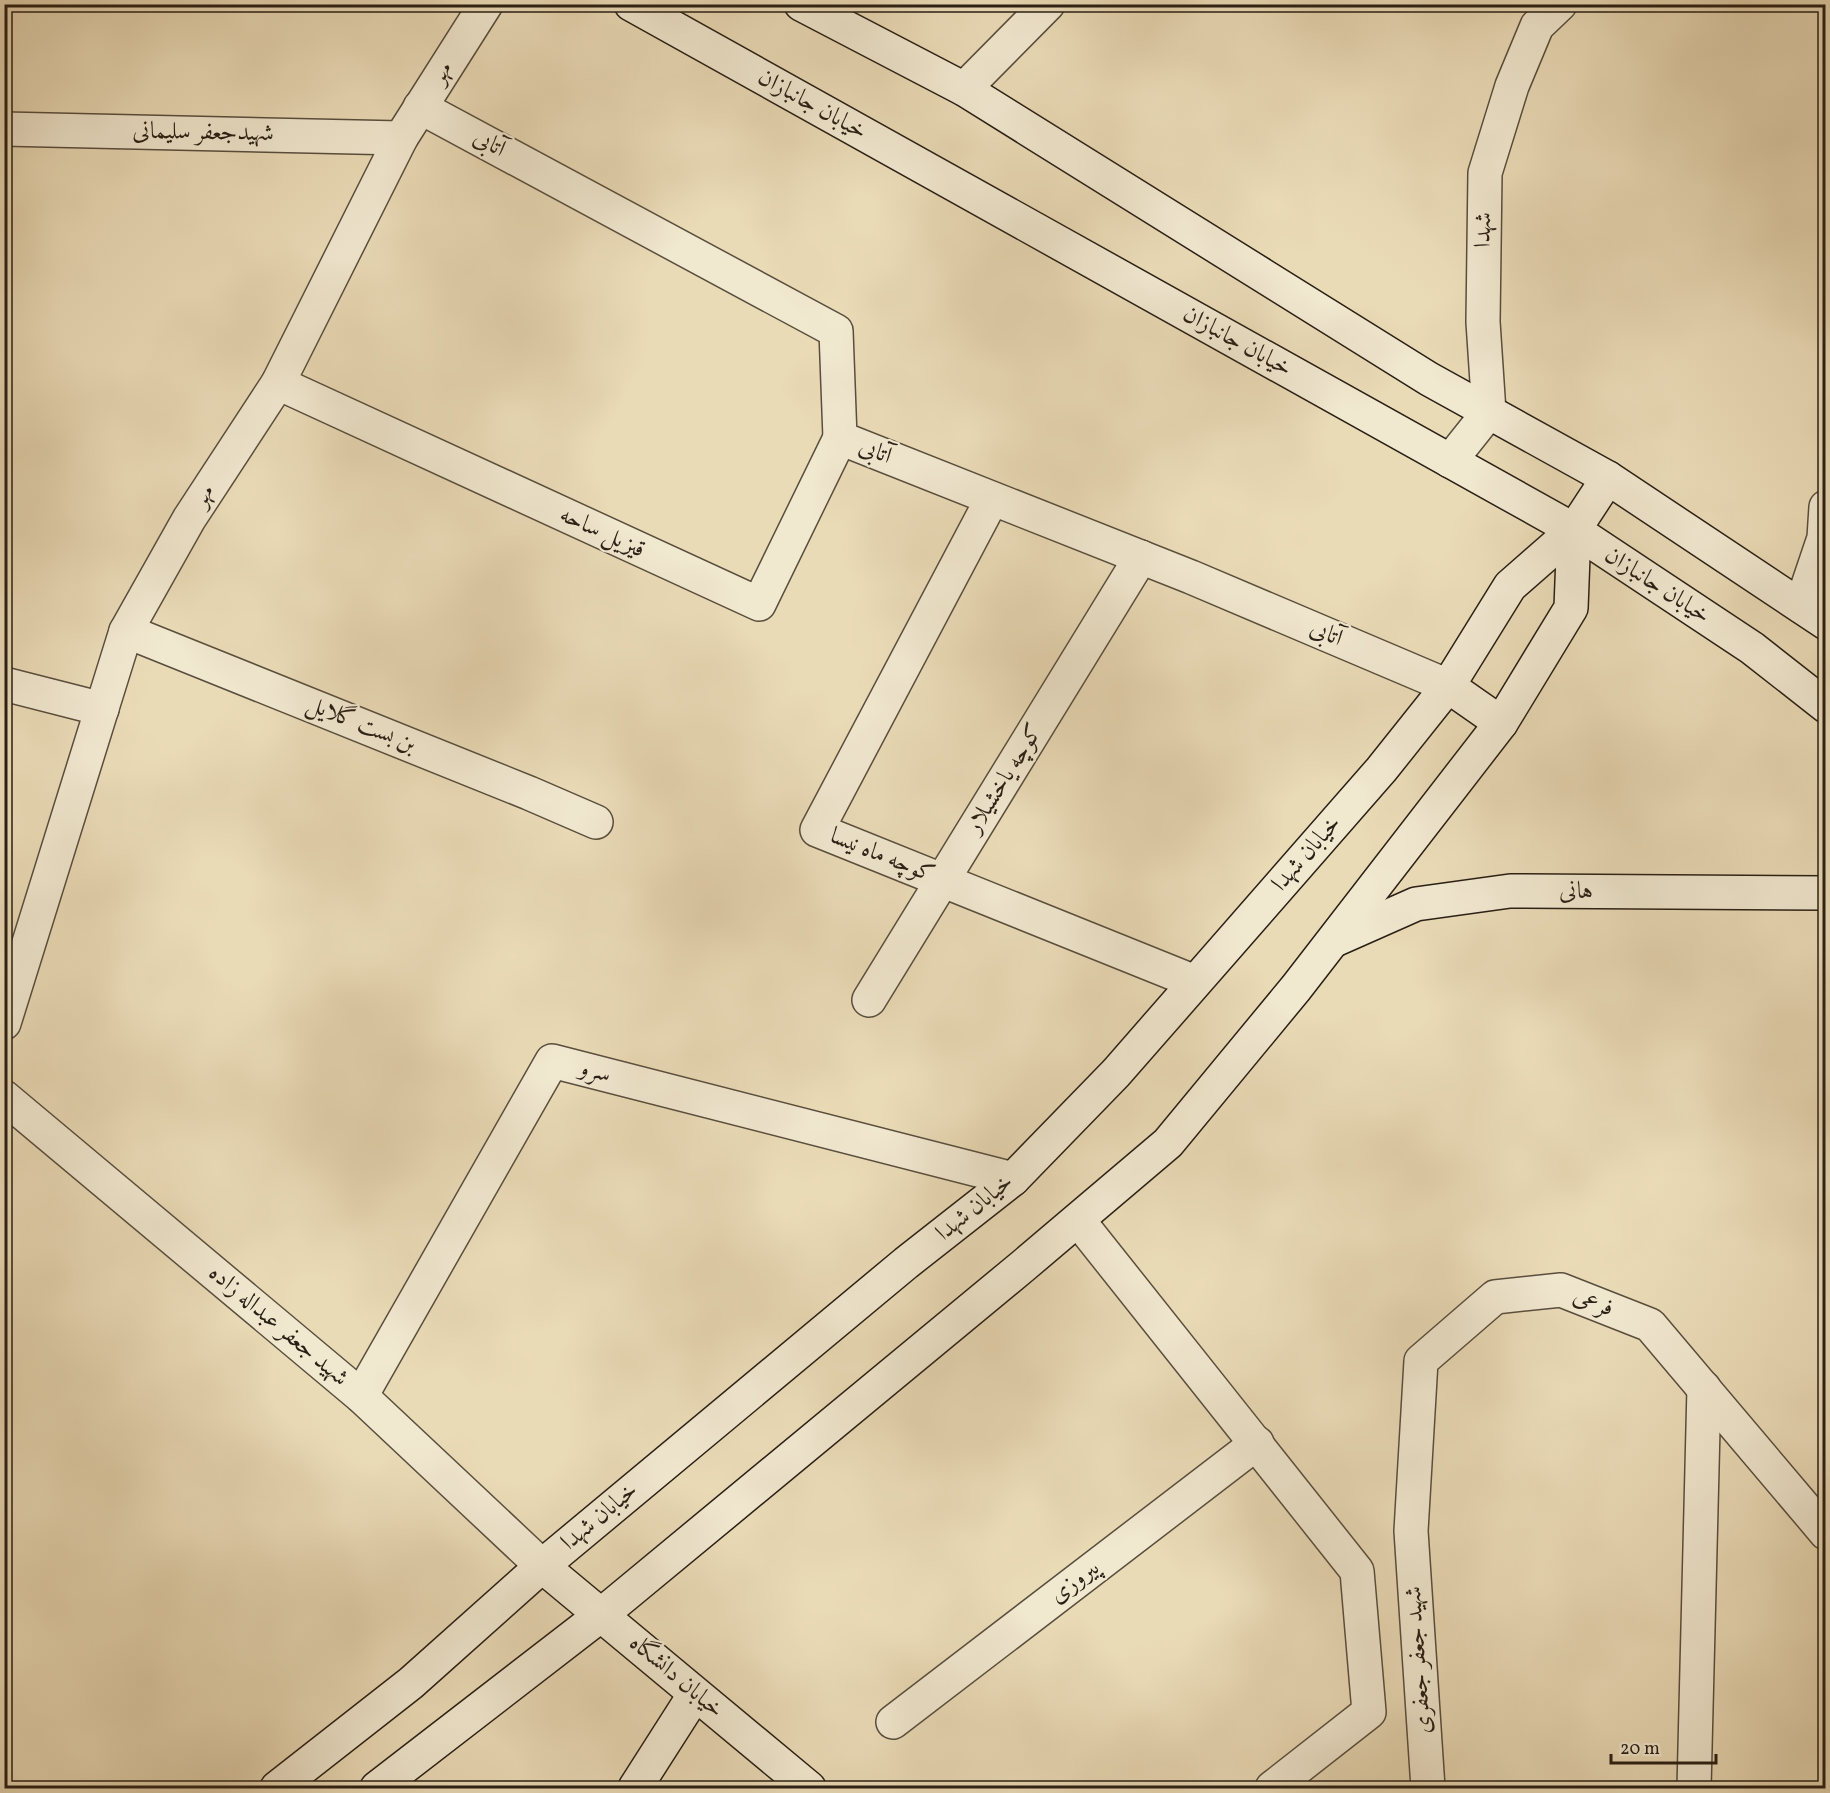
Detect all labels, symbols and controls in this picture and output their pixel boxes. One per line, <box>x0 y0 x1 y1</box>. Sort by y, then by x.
street label: مهر <box>420 55 462 94</box>
street label: خیابان جانبازان <box>751 61 873 149</box>
street label: شهیدجعفر سلیمانی <box>132 115 274 151</box>
street label: آتابی <box>466 121 514 168</box>
street label: شهدا <box>1467 212 1501 248</box>
street label: خیابان جانبازان <box>1176 298 1298 386</box>
street label: آتابی <box>853 430 899 475</box>
street label: مهر <box>182 478 224 517</box>
street label: قیزیل ساحه <box>554 498 650 568</box>
street label: خیابان جانبازان <box>1597 539 1717 633</box>
street label: آتابی <box>1304 612 1350 657</box>
street label: بن بست گلایل <box>301 688 422 763</box>
street label: کوچه یاخشیلار <box>957 717 1052 842</box>
street label: خیابان شهدا <box>1264 808 1350 900</box>
street label: کوچه ماه نیسا <box>825 820 939 892</box>
street label: هانی <box>1559 875 1593 909</box>
street label: سرو <box>573 1051 614 1092</box>
street label: خیابان شهدا <box>929 1166 1021 1250</box>
street label: شهید جعفر عبداله زاده <box>200 1257 356 1395</box>
street label: فرعی <box>1568 1280 1618 1326</box>
street label: خیابان شهدا <box>554 1475 646 1559</box>
street label: پیروزی <box>1043 1551 1108 1612</box>
street label: شهید جعفر جعفری <box>1397 1585 1441 1735</box>
street label: خیابان دانشگاه <box>621 1627 731 1727</box>
scale bar <box>1611 1727 1716 1765</box>
text: 20 m <box>1620 1737 1660 1762</box>

